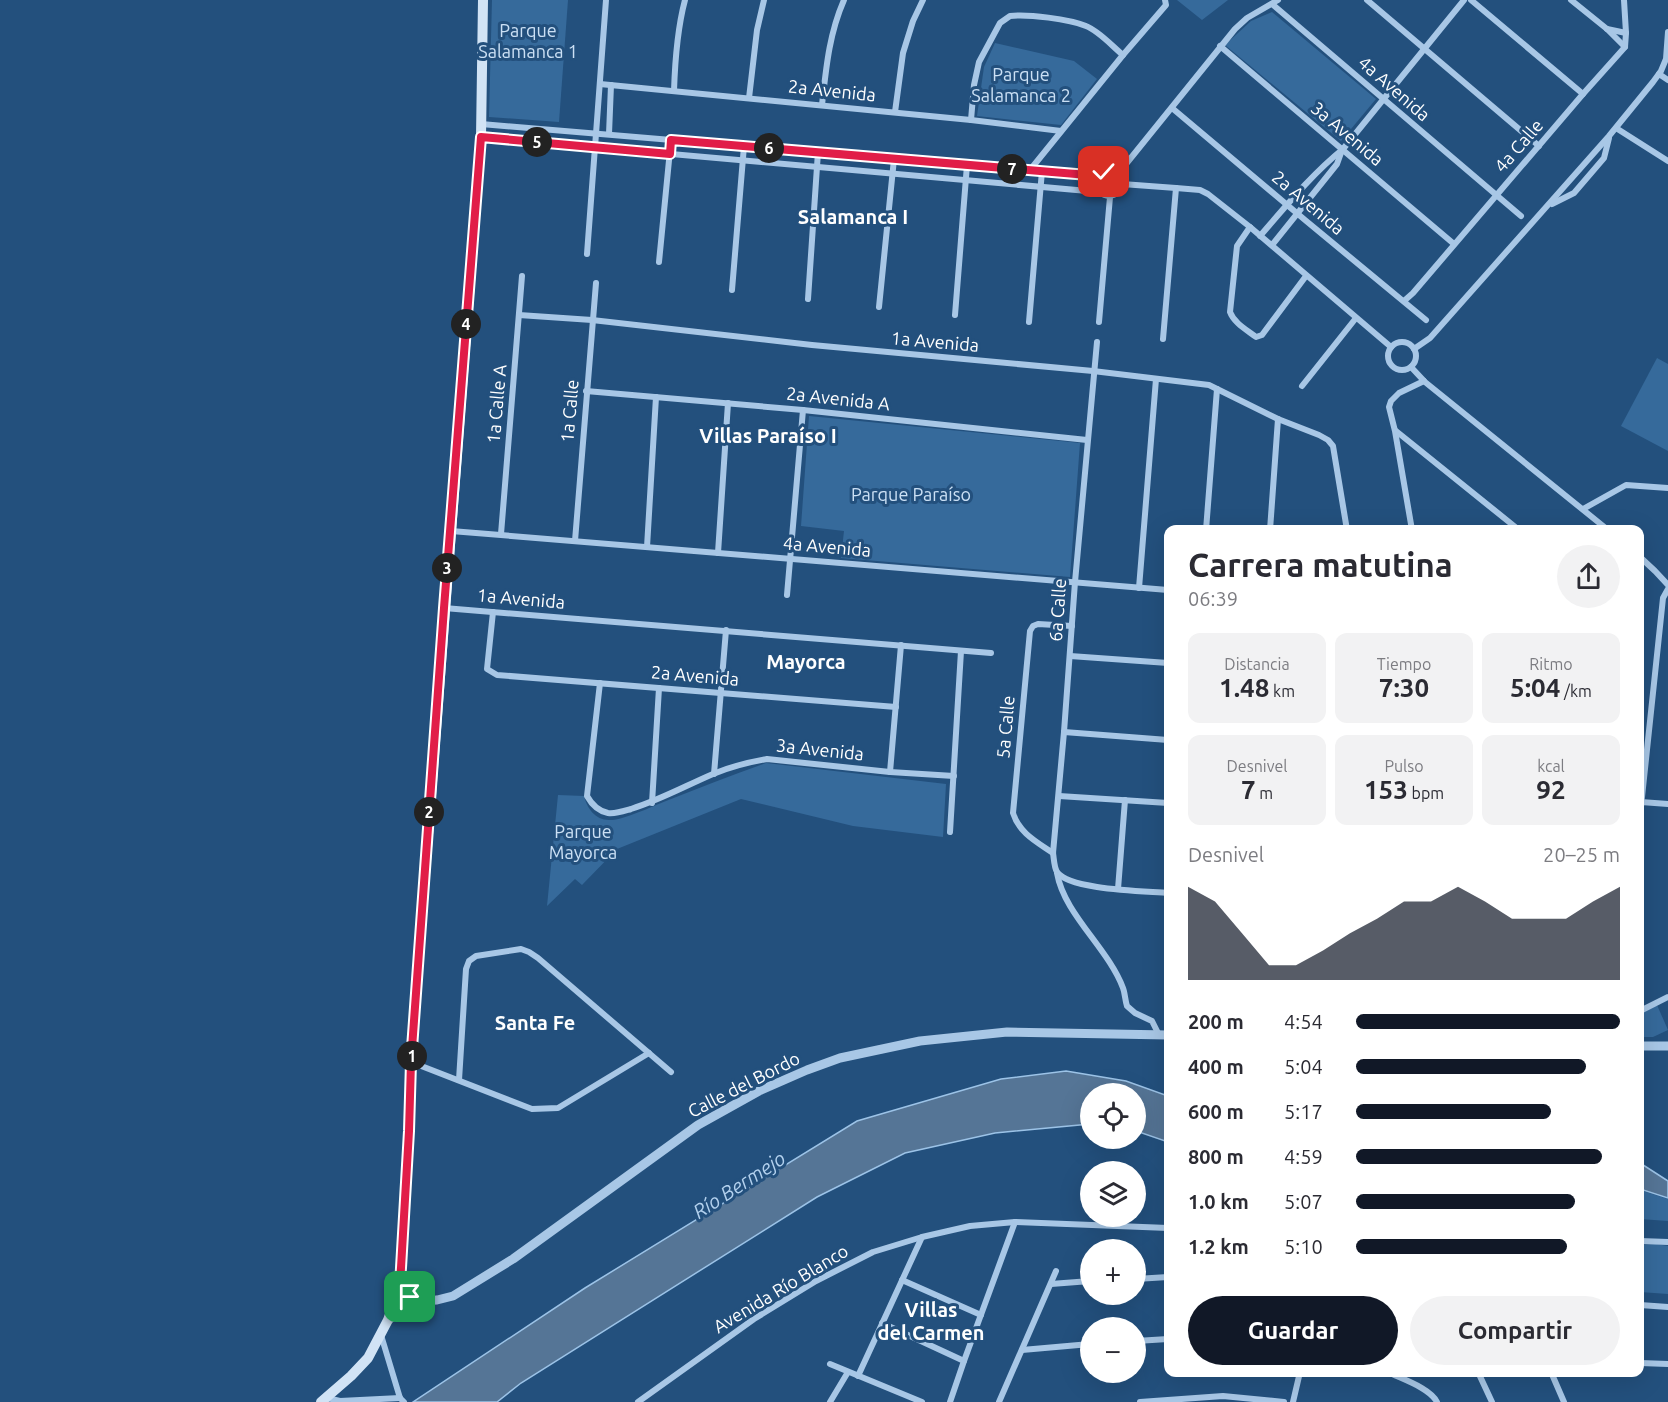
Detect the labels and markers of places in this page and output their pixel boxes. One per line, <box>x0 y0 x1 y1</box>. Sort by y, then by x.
pin: 5 <box>522 127 552 157</box>
pin: 6 <box>754 133 784 163</box>
pin <box>1078 146 1129 197</box>
pin: 7 <box>997 154 1027 184</box>
pin: 4 <box>451 309 481 339</box>
pin: 3 <box>432 553 462 583</box>
pin: 2 <box>414 797 444 827</box>
pin: 1 <box>397 1041 427 1071</box>
pin <box>384 1271 435 1322</box>

